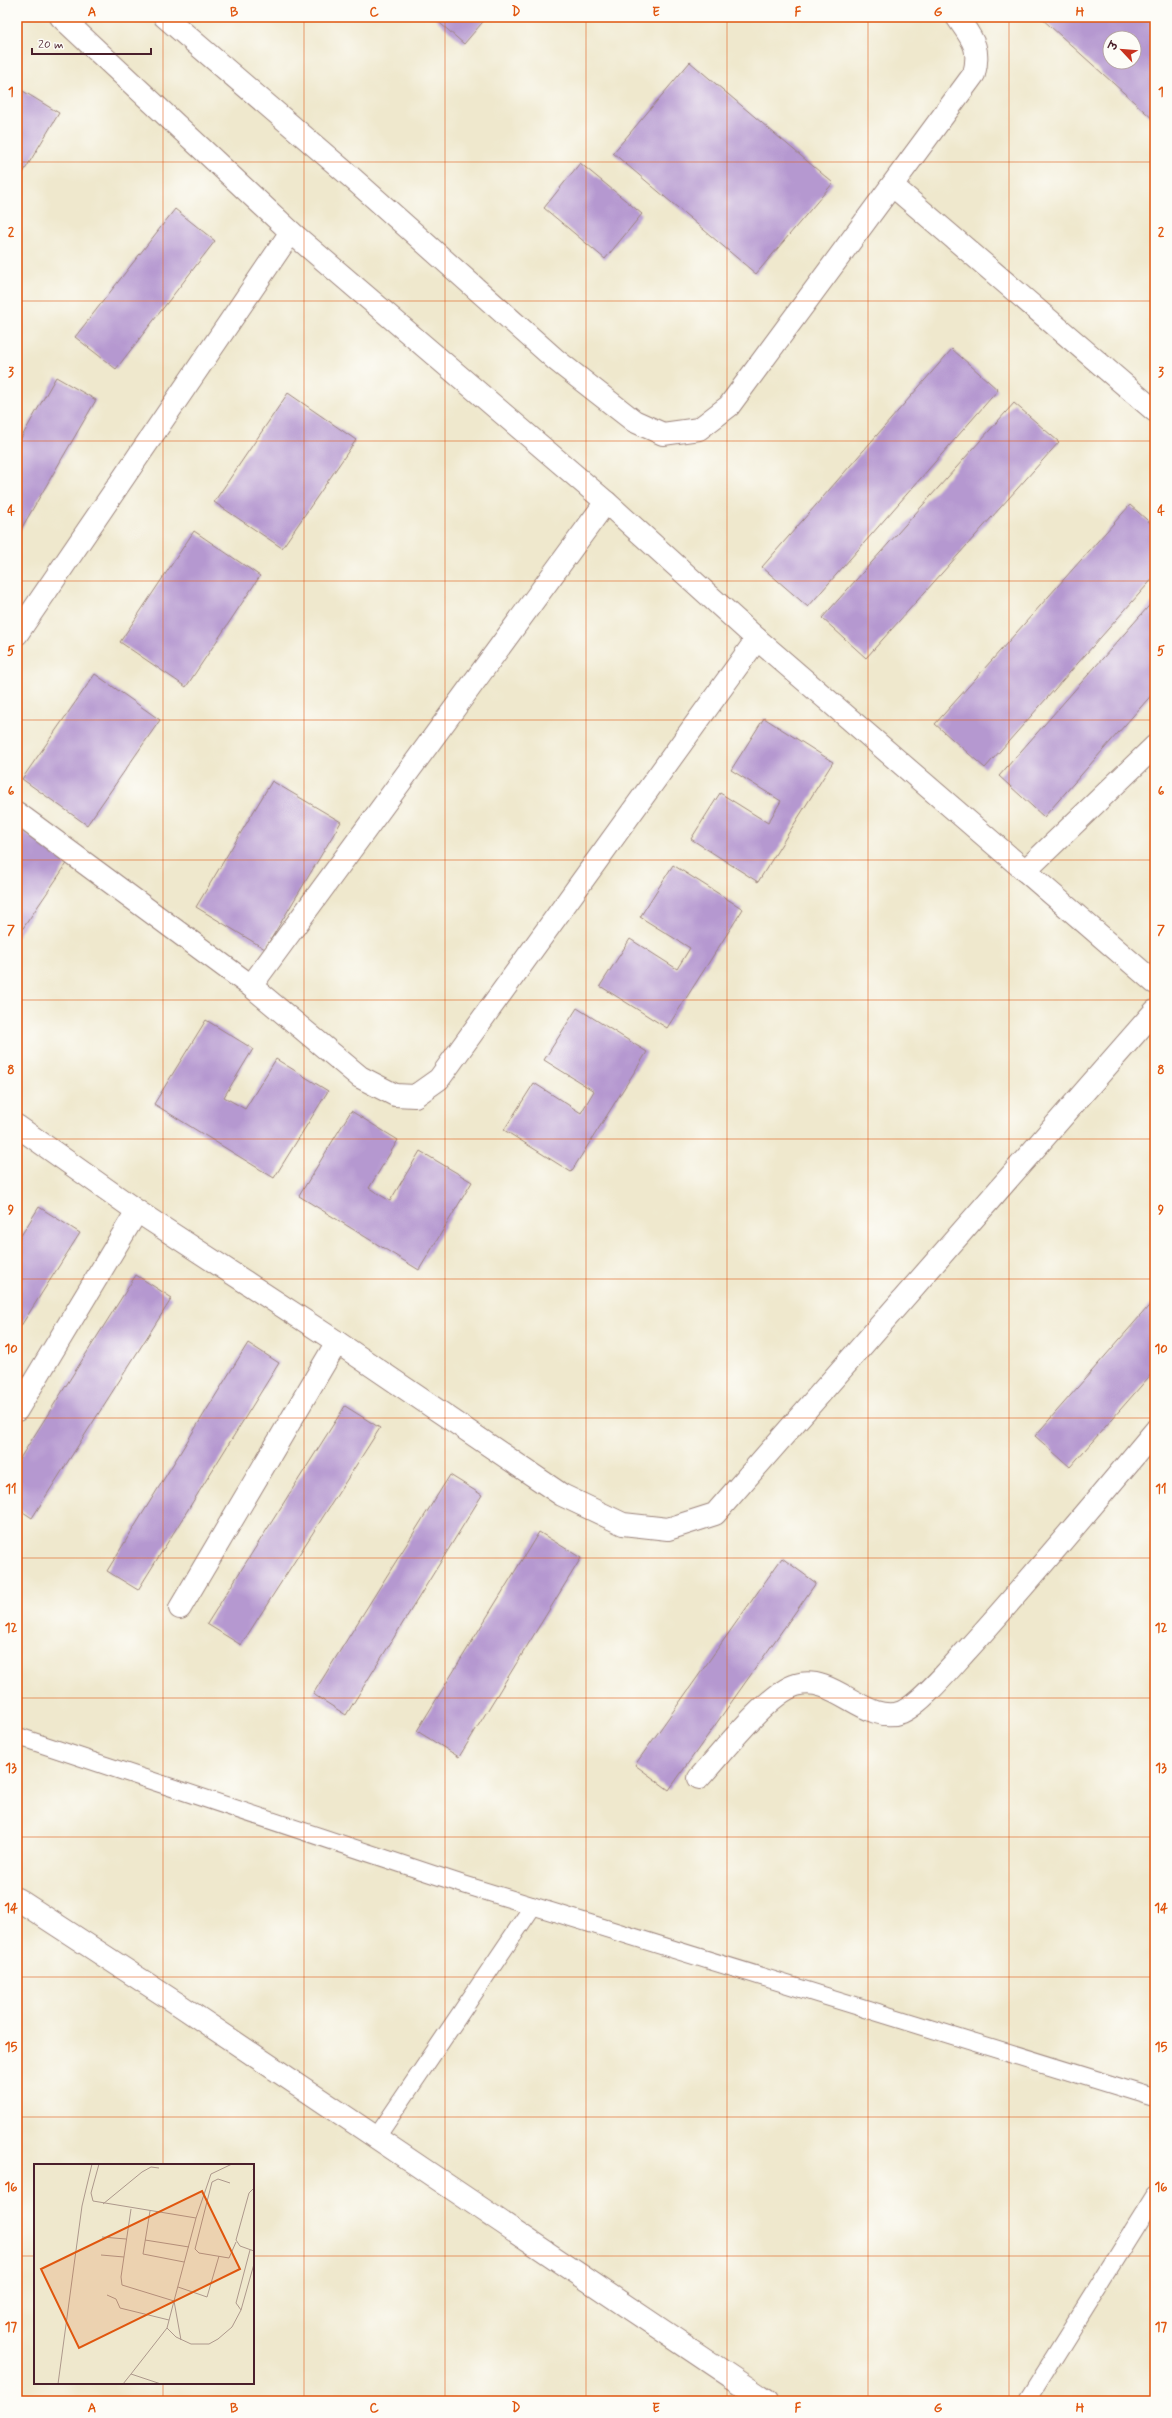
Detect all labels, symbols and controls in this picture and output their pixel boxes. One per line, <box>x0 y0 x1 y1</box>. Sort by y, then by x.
text: A <box>88 4 96 21</box>
text: B <box>230 4 239 21</box>
text: C <box>369 4 379 21</box>
text: D <box>512 4 521 21</box>
text: E <box>652 4 660 21</box>
text: F <box>795 4 802 21</box>
text: G <box>934 4 943 21</box>
text: H <box>1076 4 1085 21</box>
scale bar <box>32 30 151 56</box>
north arrow <box>1102 30 1142 70</box>
text: 20 m <box>38 37 64 53</box>
text: उ <box>1106 38 1123 53</box>
text: 1 <box>8 84 14 101</box>
text: 1 <box>1158 84 1164 101</box>
text: 2 <box>8 224 15 241</box>
text: 2 <box>1158 224 1165 241</box>
text: 3 <box>8 364 14 381</box>
text: 3 <box>1158 364 1164 381</box>
text: 4 <box>7 503 15 520</box>
text: 4 <box>1157 503 1165 520</box>
text: 5 <box>7 643 15 660</box>
text: 5 <box>1157 643 1165 660</box>
text: 6 <box>8 783 15 800</box>
text: 6 <box>1158 783 1165 800</box>
text: 7 <box>7 922 15 939</box>
text: 7 <box>1157 922 1165 939</box>
text: 8 <box>7 1062 15 1079</box>
text: 8 <box>1157 1062 1165 1079</box>
text: 9 <box>8 1202 15 1219</box>
text: 9 <box>1158 1202 1165 1219</box>
text: 10 <box>4 1341 18 1358</box>
text: 10 <box>1154 1341 1168 1358</box>
text: 11 <box>5 1481 17 1498</box>
text: 11 <box>1155 1481 1167 1498</box>
text: 12 <box>5 1620 17 1637</box>
text: 12 <box>1155 1620 1167 1637</box>
text: 13 <box>5 1760 17 1777</box>
text: 13 <box>1155 1760 1167 1777</box>
text: 14 <box>4 1900 18 1917</box>
text: 14 <box>1154 1900 1168 1917</box>
text: 15 <box>5 2039 17 2056</box>
text: 15 <box>1155 2039 1167 2056</box>
inset map <box>34 2164 254 2384</box>
text: 16 <box>4 2179 18 2196</box>
text: 16 <box>1154 2179 1168 2196</box>
text: 17 <box>5 2319 18 2336</box>
text: 17 <box>1155 2319 1168 2336</box>
text: A <box>88 2400 96 2417</box>
text: B <box>230 2400 239 2417</box>
text: C <box>369 2400 379 2417</box>
text: D <box>512 2400 521 2417</box>
text: E <box>652 2400 660 2417</box>
text: F <box>795 2400 802 2417</box>
text: G <box>934 2400 943 2417</box>
text: H <box>1076 2400 1085 2417</box>

